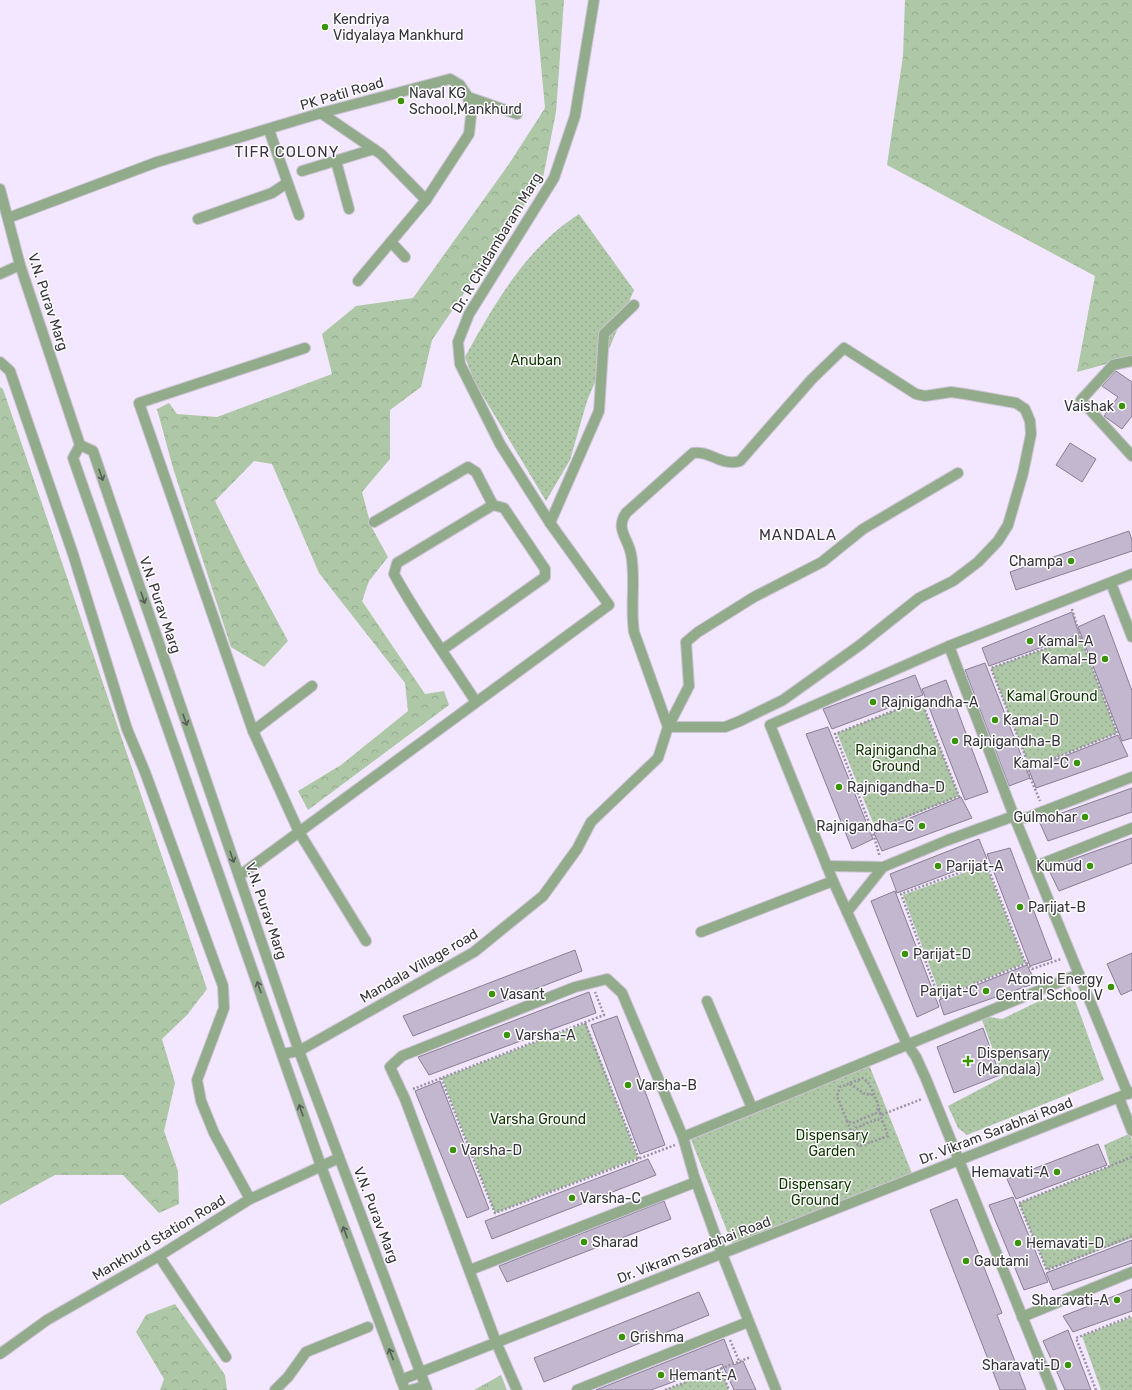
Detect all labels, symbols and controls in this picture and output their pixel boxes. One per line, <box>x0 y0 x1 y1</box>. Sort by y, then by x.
place label: Kendriya Vidyalaya Mankhurd <box>333 11 464 44</box>
marker: Kendriya Vidyalaya Mankhurd <box>320 22 330 32</box>
street label: PK Patil Road <box>298 74 386 114</box>
place label: Naval KG School,Mankhurd <box>409 85 522 118</box>
marker: Naval KG School,Mankhurd <box>396 96 406 106</box>
district label: TIFR COLONY <box>235 143 339 161</box>
street label: Dr. R Chidambaram Marg <box>448 170 546 316</box>
street label: V.N. Purav Marg <box>24 251 72 353</box>
park label: Anuban <box>511 352 561 369</box>
place label: Vaishak <box>1064 398 1115 415</box>
marker: Vaishak <box>1117 401 1127 411</box>
one-way arrow <box>97 468 105 480</box>
district label: MANDALA <box>759 526 837 544</box>
place label: Champa <box>1009 553 1063 570</box>
street label: V.N. Purav Marg <box>135 554 185 656</box>
marker: Champa <box>1066 556 1076 566</box>
one-way arrow <box>140 591 147 604</box>
place label: Kamal-A <box>1038 633 1094 650</box>
marker: Kamal-A <box>1025 636 1035 646</box>
place label: Kamal-B <box>1041 651 1097 668</box>
marker: Kamal-B <box>1100 654 1110 664</box>
park label: Kamal Ground <box>1006 688 1098 705</box>
place label: Rajnigandha-A <box>881 694 979 711</box>
marker: Rajnigandha-A <box>868 697 878 707</box>
place label: Kamal-D <box>1003 712 1059 729</box>
one-way arrow <box>182 714 189 727</box>
marker: Kamal-D <box>990 715 1000 725</box>
place label: Rajnigandha-B <box>963 733 1061 750</box>
marker: Rajnigandha-B <box>950 736 960 746</box>
park label: Rajnigandha Ground <box>855 742 937 775</box>
place label: Kamal-C <box>1013 755 1069 772</box>
marker: Kamal-C <box>1072 758 1082 768</box>
place label: Rajnigandha-D <box>847 779 945 796</box>
marker: Rajnigandha-D <box>834 782 844 792</box>
place label: Gulmohar <box>1014 809 1078 826</box>
marker: Gulmohar <box>1080 812 1090 822</box>
place label: Rajnigandha-C <box>816 818 914 835</box>
marker: Rajnigandha-C <box>917 821 927 831</box>
one-way arrow <box>229 850 236 863</box>
place label: Parijat-A <box>946 858 1004 875</box>
place label: Kumud <box>1036 858 1082 875</box>
street label: V.N. Purav Marg <box>241 860 291 962</box>
marker: Parijat-A <box>933 861 943 871</box>
marker: Kumud <box>1085 861 1095 871</box>
place label: Parijat-B <box>1028 899 1086 916</box>
marker: Parijat-B <box>1015 902 1025 912</box>
street label: Mandala Village road <box>357 925 481 1007</box>
place label: Parijat-D <box>913 946 971 963</box>
marker: Parijat-D <box>900 949 910 959</box>
place label: Atomic Energy Central School V <box>996 971 1103 1004</box>
one-way arrow <box>254 981 262 993</box>
marker: Atomic Energy Central School V <box>1106 982 1116 992</box>
place label: Parijat-C <box>920 983 978 1000</box>
place label: Vasant <box>500 986 545 1003</box>
marker: Parijat-C <box>981 986 991 996</box>
marker: Vasant <box>487 989 497 999</box>
place label: Varsha-A <box>515 1027 576 1044</box>
marker: Varsha-A <box>502 1030 512 1040</box>
place label: Dispensary (Mandala) <box>977 1045 1050 1078</box>
marker: Dispensary (Mandala) <box>962 1055 974 1067</box>
place label: Varsha-B <box>636 1077 697 1094</box>
marker: Varsha-B <box>623 1080 633 1090</box>
street label: Dr. Vikram Sarabhai Road <box>917 1094 1075 1168</box>
one-way arrow <box>297 1103 304 1116</box>
park label: Varsha Ground <box>490 1111 586 1128</box>
park label: Dispensary Garden <box>796 1127 869 1160</box>
place label: Varsha-D <box>461 1142 522 1159</box>
marker: Varsha-D <box>448 1145 458 1155</box>
place label: Hemavati-A <box>971 1164 1050 1181</box>
street label: V.N. Purav Marg <box>350 1165 402 1265</box>
marker: Hemavati-A <box>1052 1167 1062 1177</box>
park label: Dispensary Ground <box>779 1176 852 1209</box>
place label: Varsha-C <box>580 1190 641 1207</box>
street label: Mankhurd Station Road <box>89 1191 229 1285</box>
marker: Varsha-C <box>567 1193 577 1203</box>
street label: Dr. Vikram Sarabhai Road <box>615 1213 773 1287</box>
one-way arrow <box>341 1226 349 1238</box>
place label: Sharad <box>592 1234 638 1251</box>
place label: Hemavati-D <box>1026 1235 1104 1252</box>
marker: Sharad <box>579 1237 589 1247</box>
marker: Hemavati-D <box>1013 1238 1023 1248</box>
place label: Gautami <box>974 1253 1029 1270</box>
marker: Gautami <box>961 1256 971 1266</box>
place label: Sharavati-A <box>1031 1292 1110 1309</box>
marker: Sharavati-A <box>1112 1295 1122 1305</box>
place label: Grishma <box>630 1329 684 1346</box>
marker: Grishma <box>617 1332 627 1342</box>
one-way arrow <box>386 1348 394 1360</box>
place label: Sharavati-D <box>982 1357 1060 1374</box>
marker: Sharavati-D <box>1063 1360 1073 1370</box>
place label: Hemant-A <box>669 1367 737 1384</box>
marker: Hemant-A <box>656 1370 666 1380</box>

